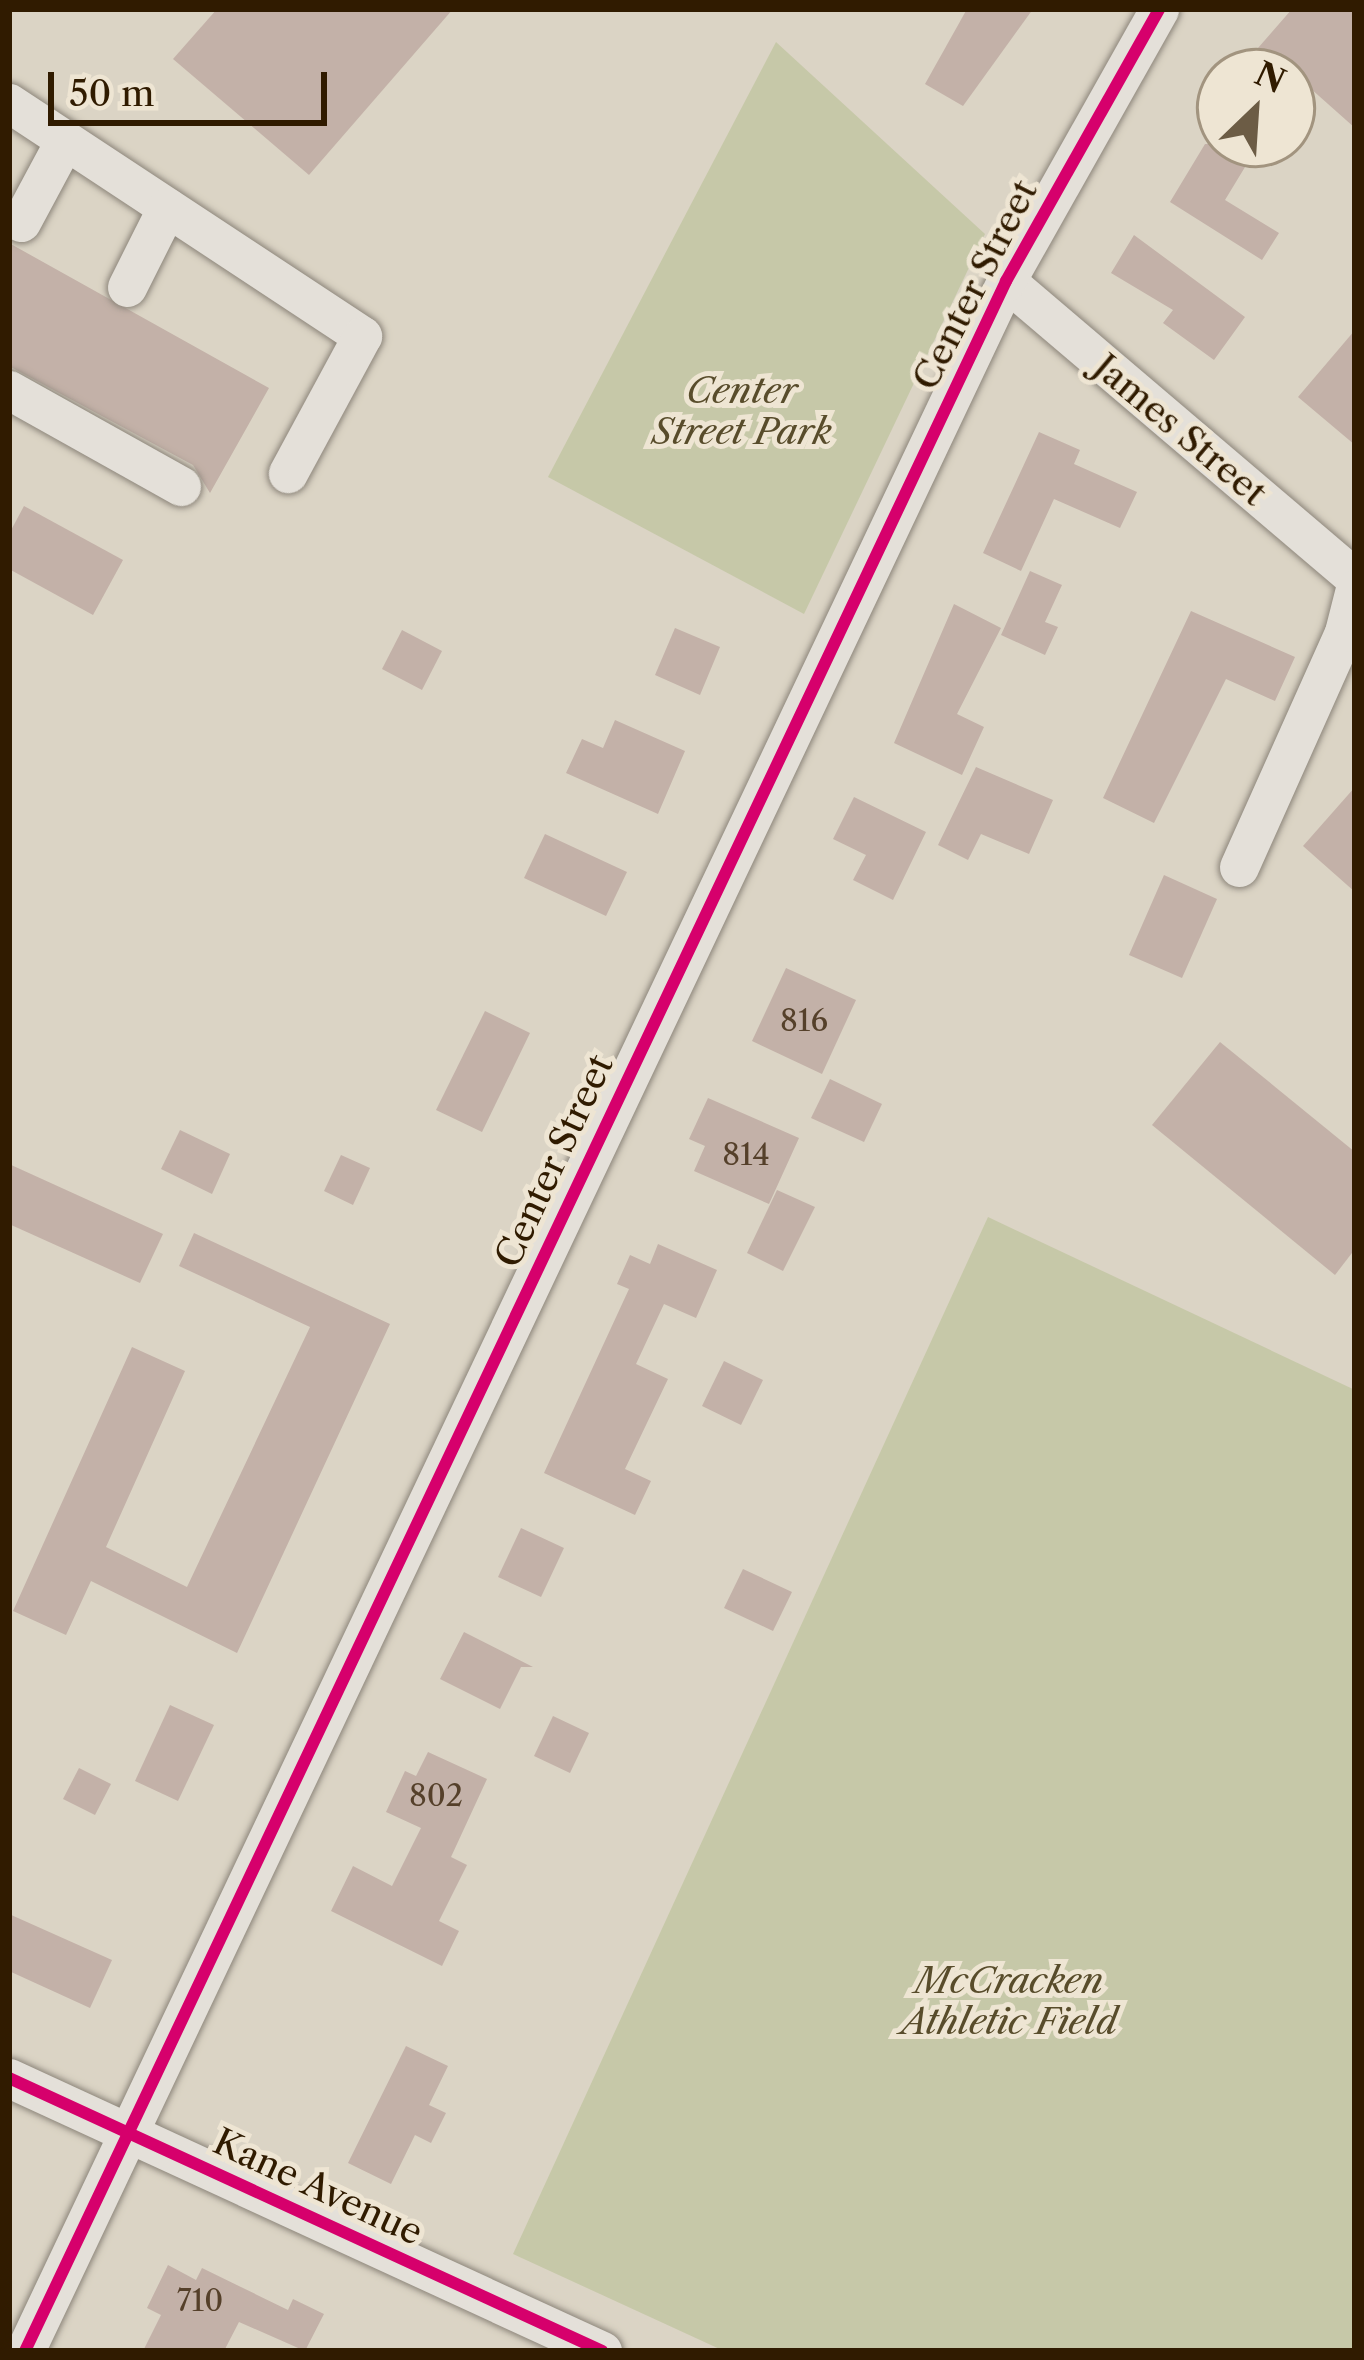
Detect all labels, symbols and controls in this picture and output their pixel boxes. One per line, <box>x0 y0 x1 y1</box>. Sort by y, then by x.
scale bar <box>54 48 333 122</box>
north arrow <box>1196 48 1316 168</box>
text: N <box>1248 53 1292 102</box>
text: 50 m <box>69 71 154 115</box>
street label: Center Street <box>904 173 1046 397</box>
street label: James Street <box>1085 345 1275 515</box>
park label: Center Street Park <box>652 368 832 453</box>
house number: 816 <box>780 1003 828 1039</box>
street label: Center Street <box>486 1048 622 1274</box>
house number: 814 <box>722 1137 770 1173</box>
house number: 802 <box>409 1778 463 1814</box>
park label: McCracken Athletic Field <box>901 1958 1117 2043</box>
street label: Kane Avenue <box>206 2119 430 2255</box>
house number: 710 <box>177 2283 223 2319</box>

